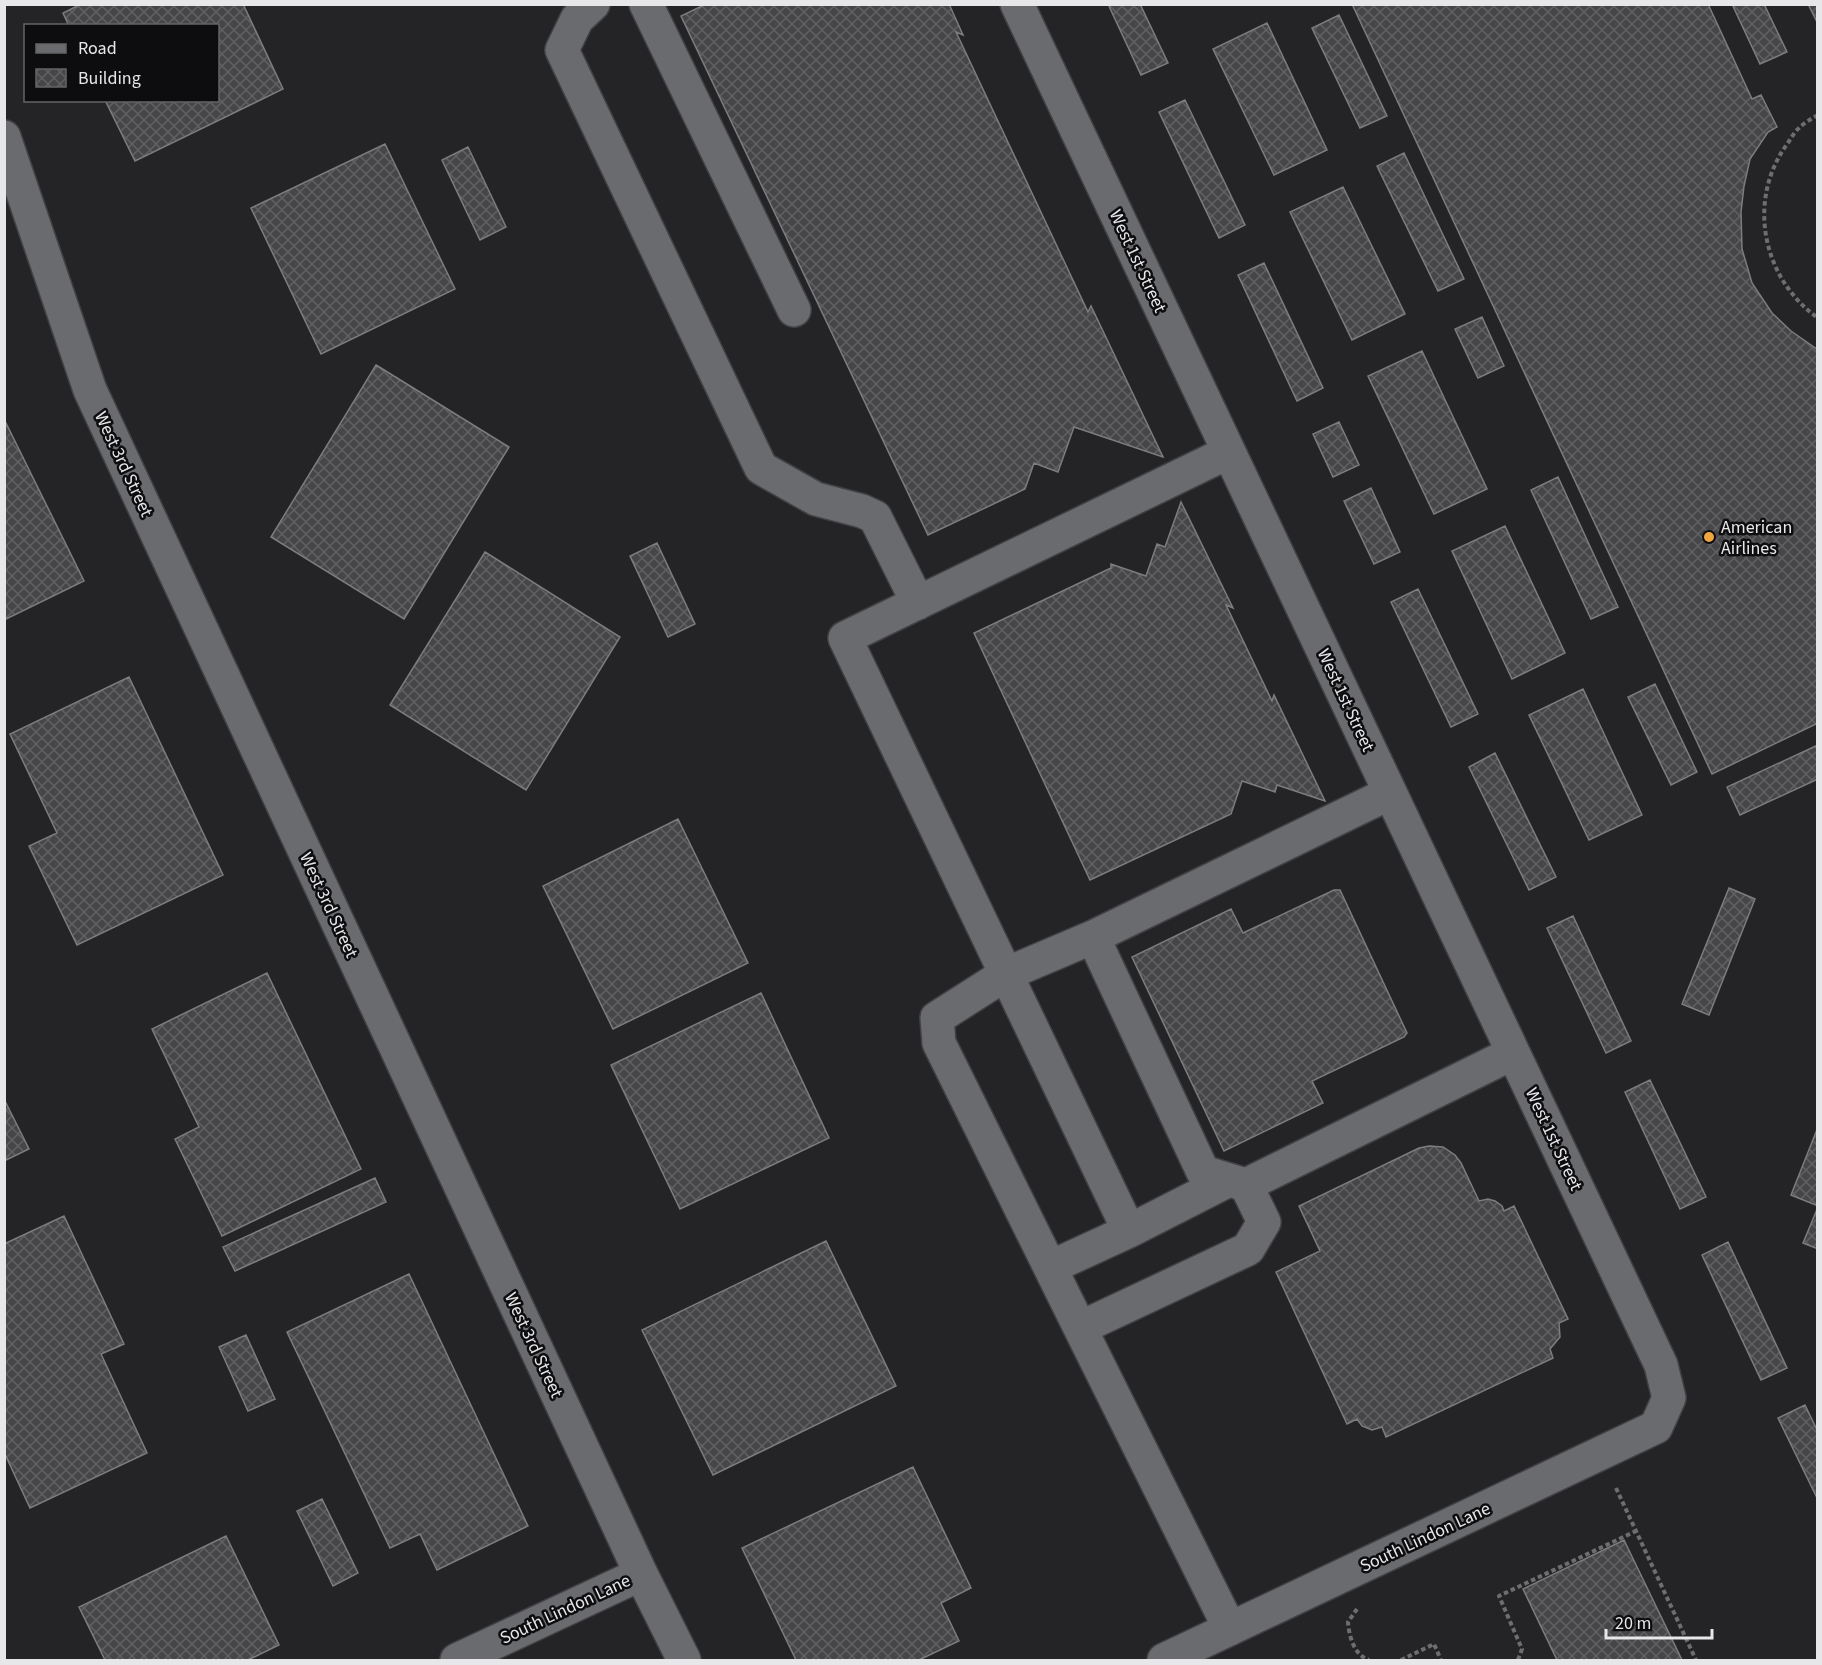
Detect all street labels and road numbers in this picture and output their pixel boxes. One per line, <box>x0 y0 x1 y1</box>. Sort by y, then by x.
street label: West 1st Street <box>1103 206 1172 317</box>
street label: West 3rd Street <box>88 407 159 521</box>
street label: West 1st Street <box>1311 645 1380 756</box>
street label: West 3rd Street <box>293 848 364 962</box>
street label: West 1st Street <box>1519 1084 1588 1195</box>
street label: West 3rd Street <box>498 1288 569 1402</box>
street label: South Lindon Lane <box>1356 1496 1495 1579</box>
street label: South Lindon Lane <box>496 1568 635 1651</box>

